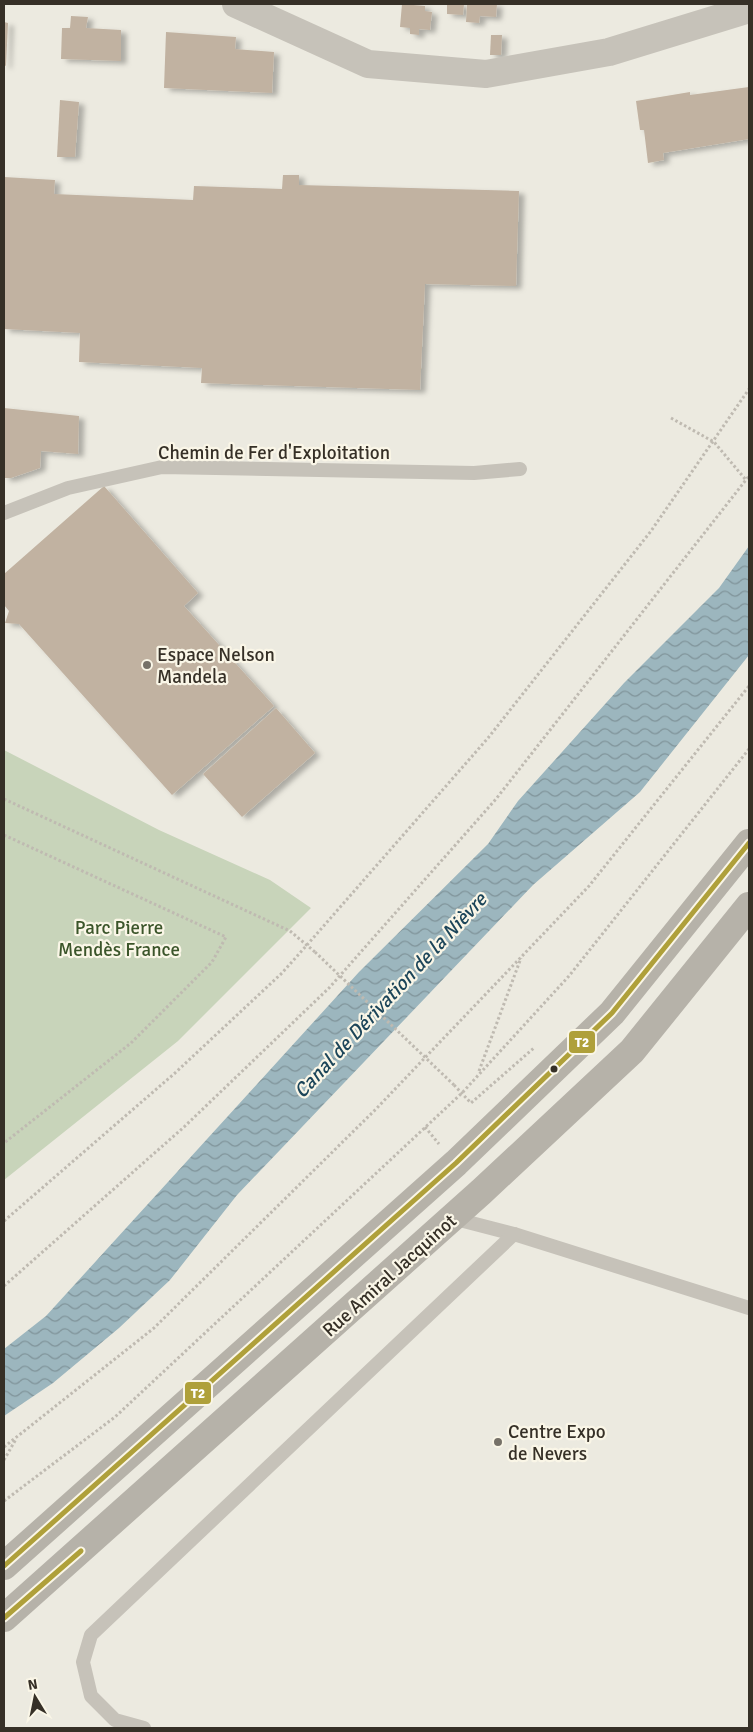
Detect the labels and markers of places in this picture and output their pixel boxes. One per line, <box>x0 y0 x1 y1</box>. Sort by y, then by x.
place label: Espace Nelson Mandela <box>157 643 275 689</box>
marker: Espace Nelson Mandela <box>141 659 153 671</box>
unlabelled marker <box>549 1064 559 1074</box>
place label: Centre Expo de Nevers <box>508 1420 606 1466</box>
marker: Centre Expo de Nevers <box>492 1436 504 1448</box>

